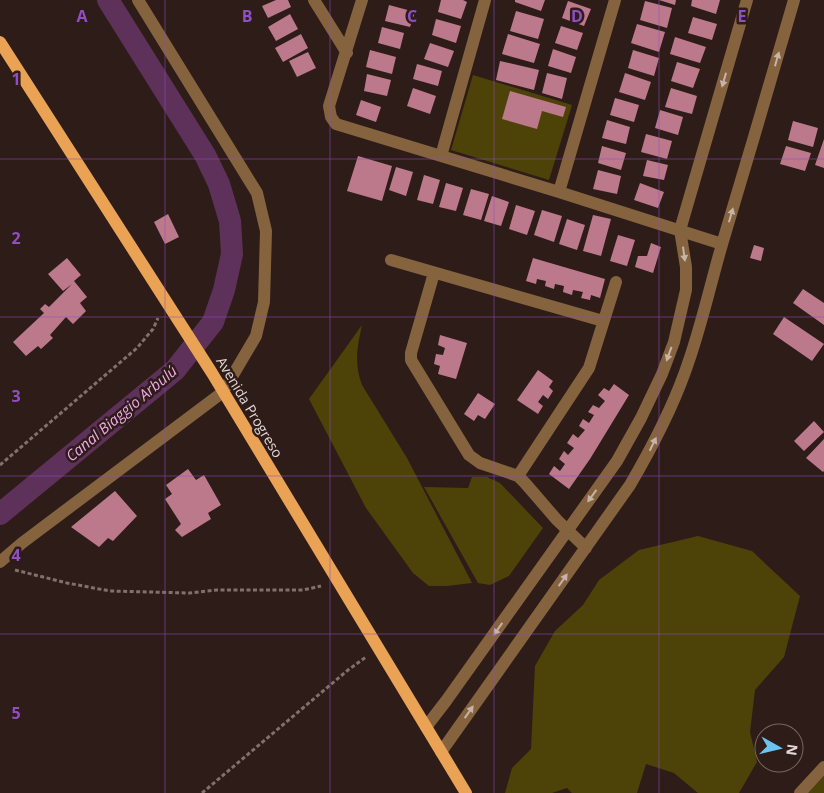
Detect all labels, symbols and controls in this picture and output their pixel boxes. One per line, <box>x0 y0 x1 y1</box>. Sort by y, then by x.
text: A <box>76 5 88 27</box>
text: B <box>242 5 252 27</box>
text: C <box>407 5 417 27</box>
text: D <box>571 5 583 27</box>
text: E <box>738 5 747 27</box>
one-way arrow <box>773 52 781 67</box>
text: 1 <box>11 68 21 90</box>
one-way arrow <box>719 73 727 88</box>
one-way arrow <box>727 208 735 223</box>
text: 2 <box>11 227 21 249</box>
one-way arrow <box>680 246 688 262</box>
one-way arrow <box>665 347 673 362</box>
street label: Avenida Progreso <box>212 353 288 461</box>
water label: Canal Biaggio Arbulú <box>61 360 181 465</box>
text: 3 <box>11 385 21 407</box>
one-way arrow <box>648 437 657 452</box>
one-way arrow <box>587 489 597 503</box>
text: 4 <box>11 544 21 566</box>
one-way arrow <box>558 573 568 586</box>
one-way arrow <box>493 622 503 636</box>
text: 5 <box>11 702 21 724</box>
one-way arrow <box>464 705 474 719</box>
north arrow <box>754 723 804 773</box>
text: N <box>782 743 803 757</box>

